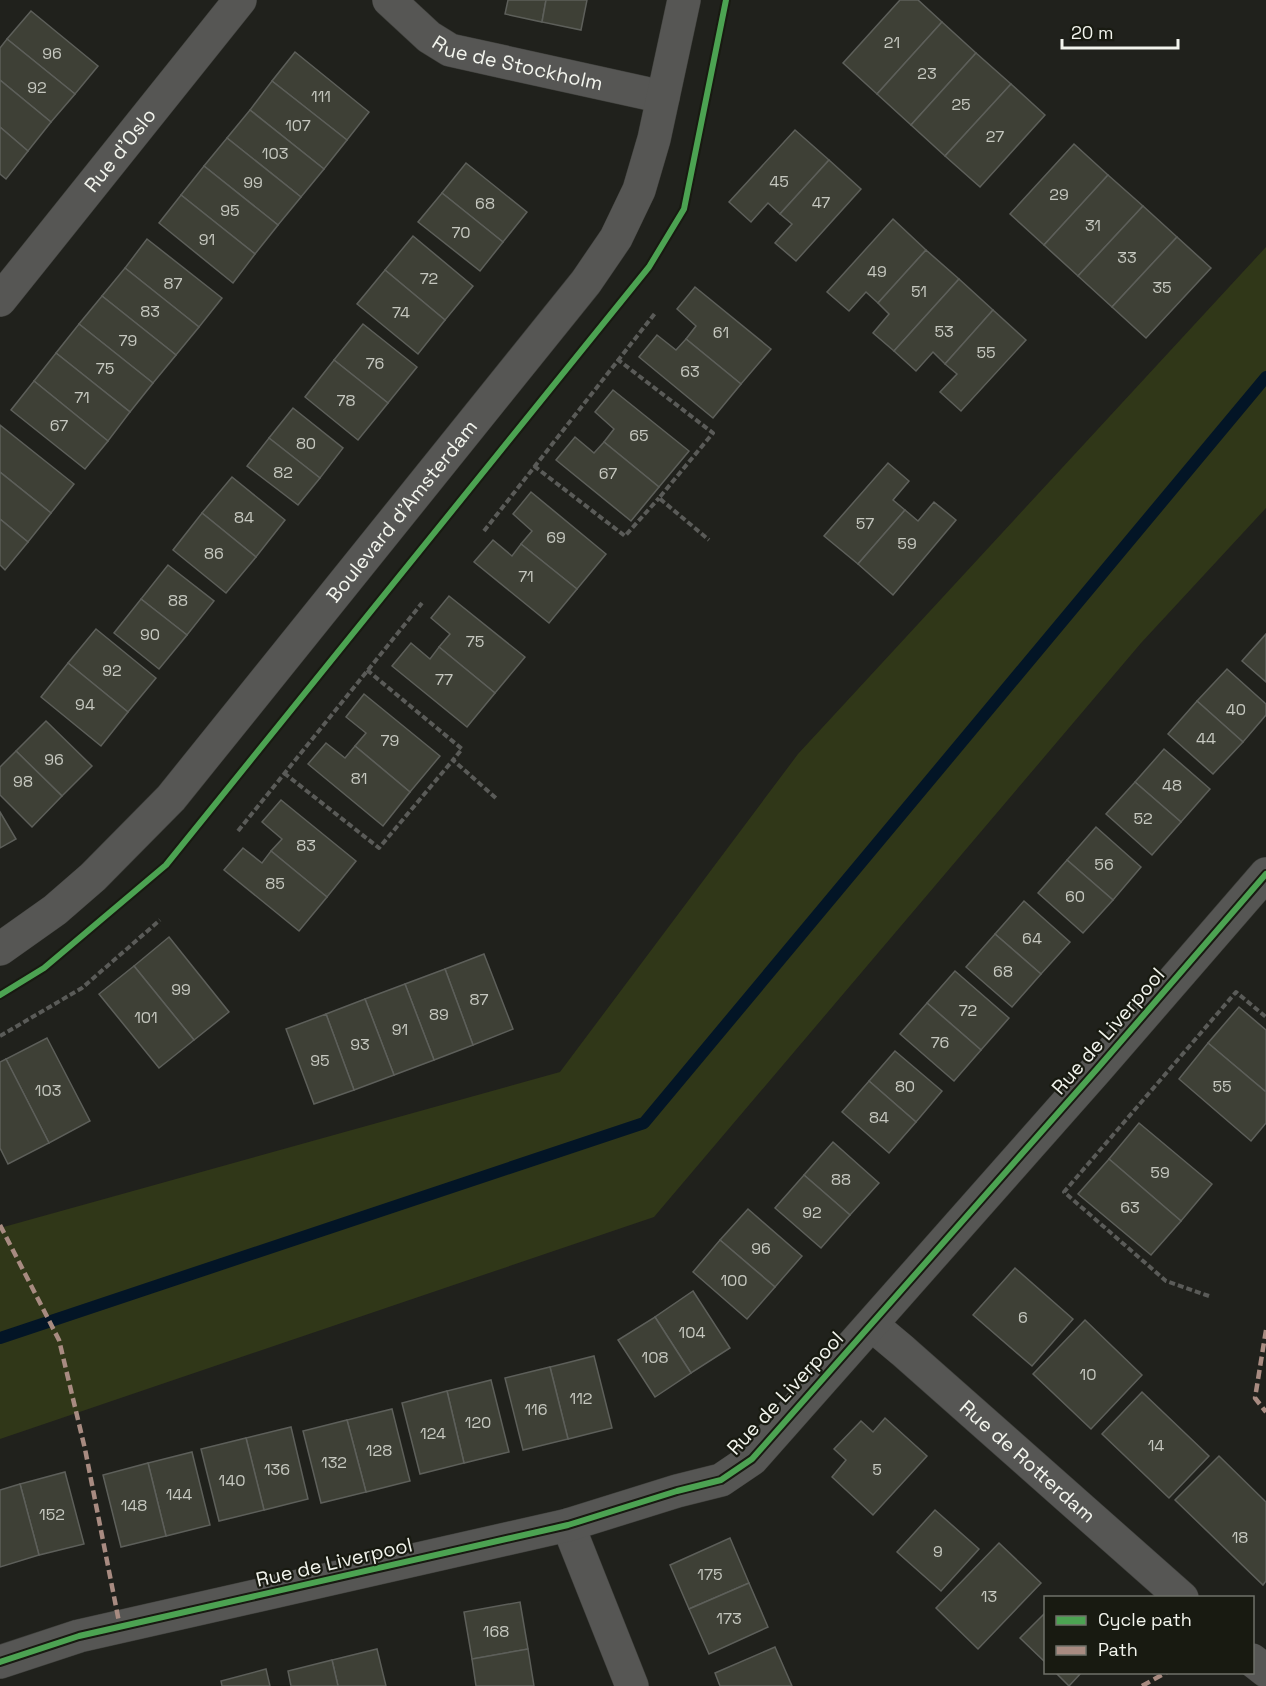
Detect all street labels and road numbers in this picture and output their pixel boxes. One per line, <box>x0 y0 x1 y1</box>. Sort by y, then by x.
street label: Rue de Stockholm <box>427 29 605 96</box>
street label: Rue d'Oslo <box>78 103 162 198</box>
street label: Boulevard d'Amsterdam <box>320 414 483 608</box>
street label: Rue de Liverpool <box>1046 962 1170 1100</box>
street label: Rue de Liverpool <box>721 1326 849 1460</box>
street label: Rue de Rotterdam <box>954 1394 1101 1528</box>
street label: Rue de Liverpool <box>253 1531 415 1593</box>

